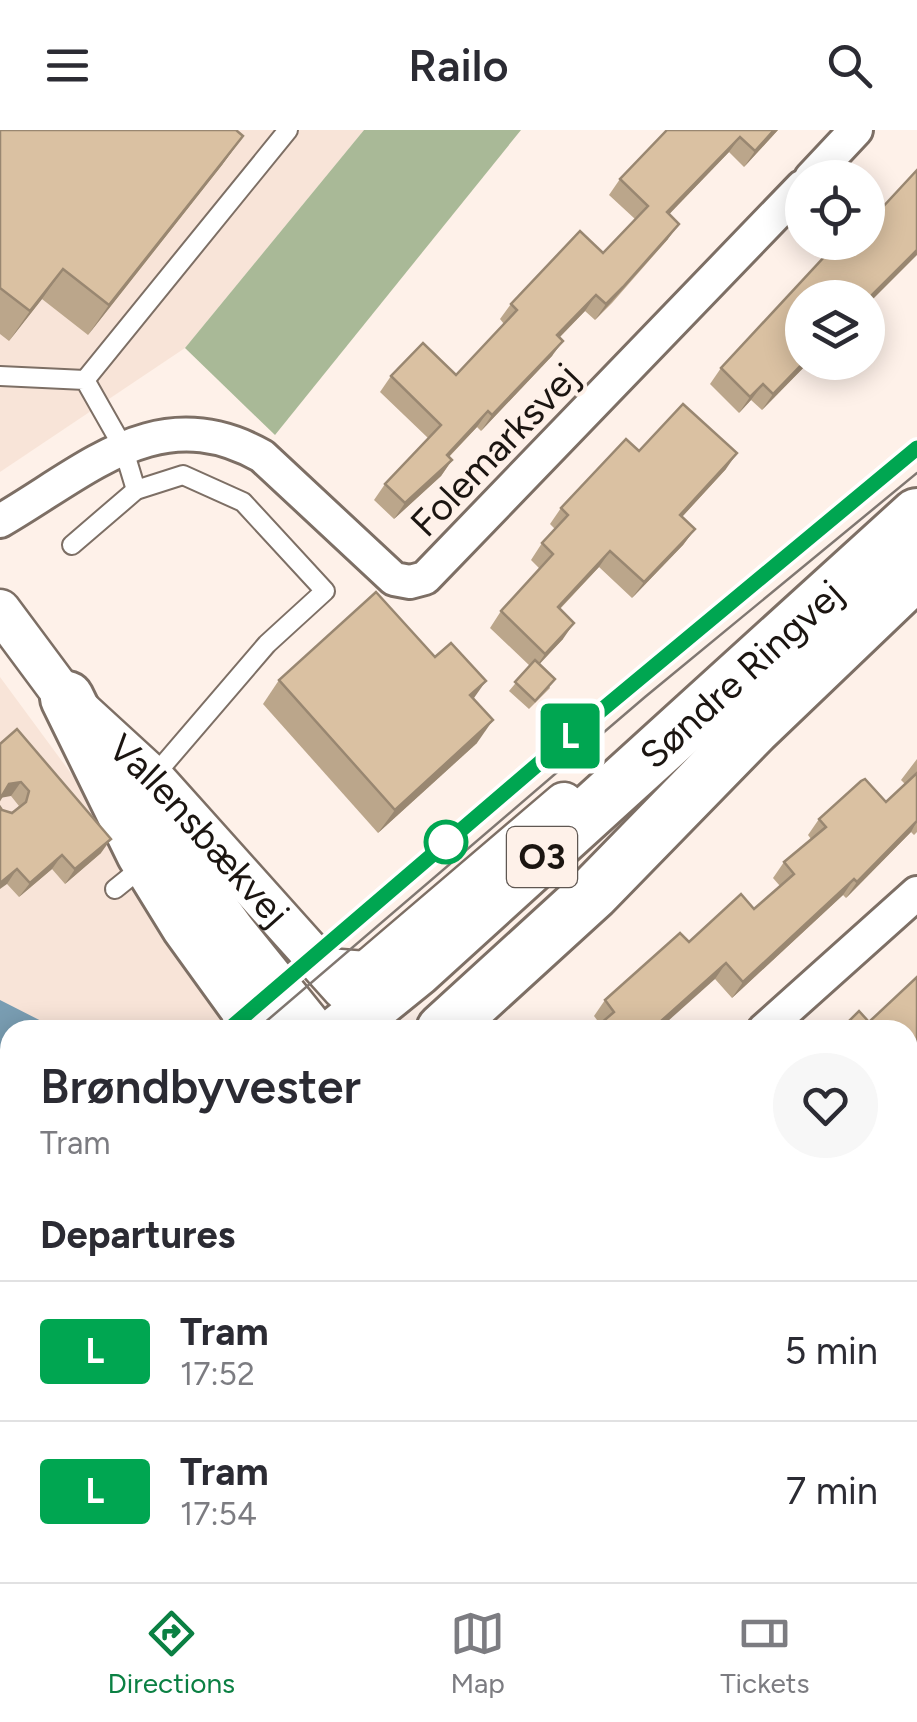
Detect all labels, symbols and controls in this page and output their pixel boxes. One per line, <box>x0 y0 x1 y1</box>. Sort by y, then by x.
icon: menu <box>40 38 95 93</box>
text: Railo <box>408 38 509 92</box>
icon: search <box>822 38 877 93</box>
map controls <box>785 160 885 380</box>
button: locate <box>785 160 885 260</box>
button: layers <box>785 280 885 380</box>
street label: Folemarksvej <box>401 354 589 546</box>
street label: Søndre Ringvej <box>630 571 853 778</box>
line badge: L <box>538 704 602 768</box>
text: L <box>561 715 579 757</box>
street label: Vallensbækvej <box>99 725 299 936</box>
unlabelled marker <box>425 821 467 863</box>
road number: O3 <box>507 827 577 887</box>
button: heart <box>773 1053 878 1158</box>
text: Brøndbyvester <box>40 1057 361 1115</box>
text: Tram <box>40 1124 111 1162</box>
text: Departures <box>40 1212 235 1258</box>
text: Tram <box>180 1309 269 1355</box>
text: 5 min <box>784 1328 878 1374</box>
text: L <box>86 1330 104 1372</box>
text: 17:52 <box>180 1355 255 1393</box>
text: Tram <box>180 1449 269 1495</box>
text: 7 min <box>786 1468 878 1514</box>
text: L <box>86 1470 104 1512</box>
text: 17:54 <box>180 1495 257 1533</box>
tab: Directions <box>108 1606 235 1700</box>
tab: Map <box>450 1606 505 1700</box>
tab: Tickets <box>720 1606 809 1700</box>

